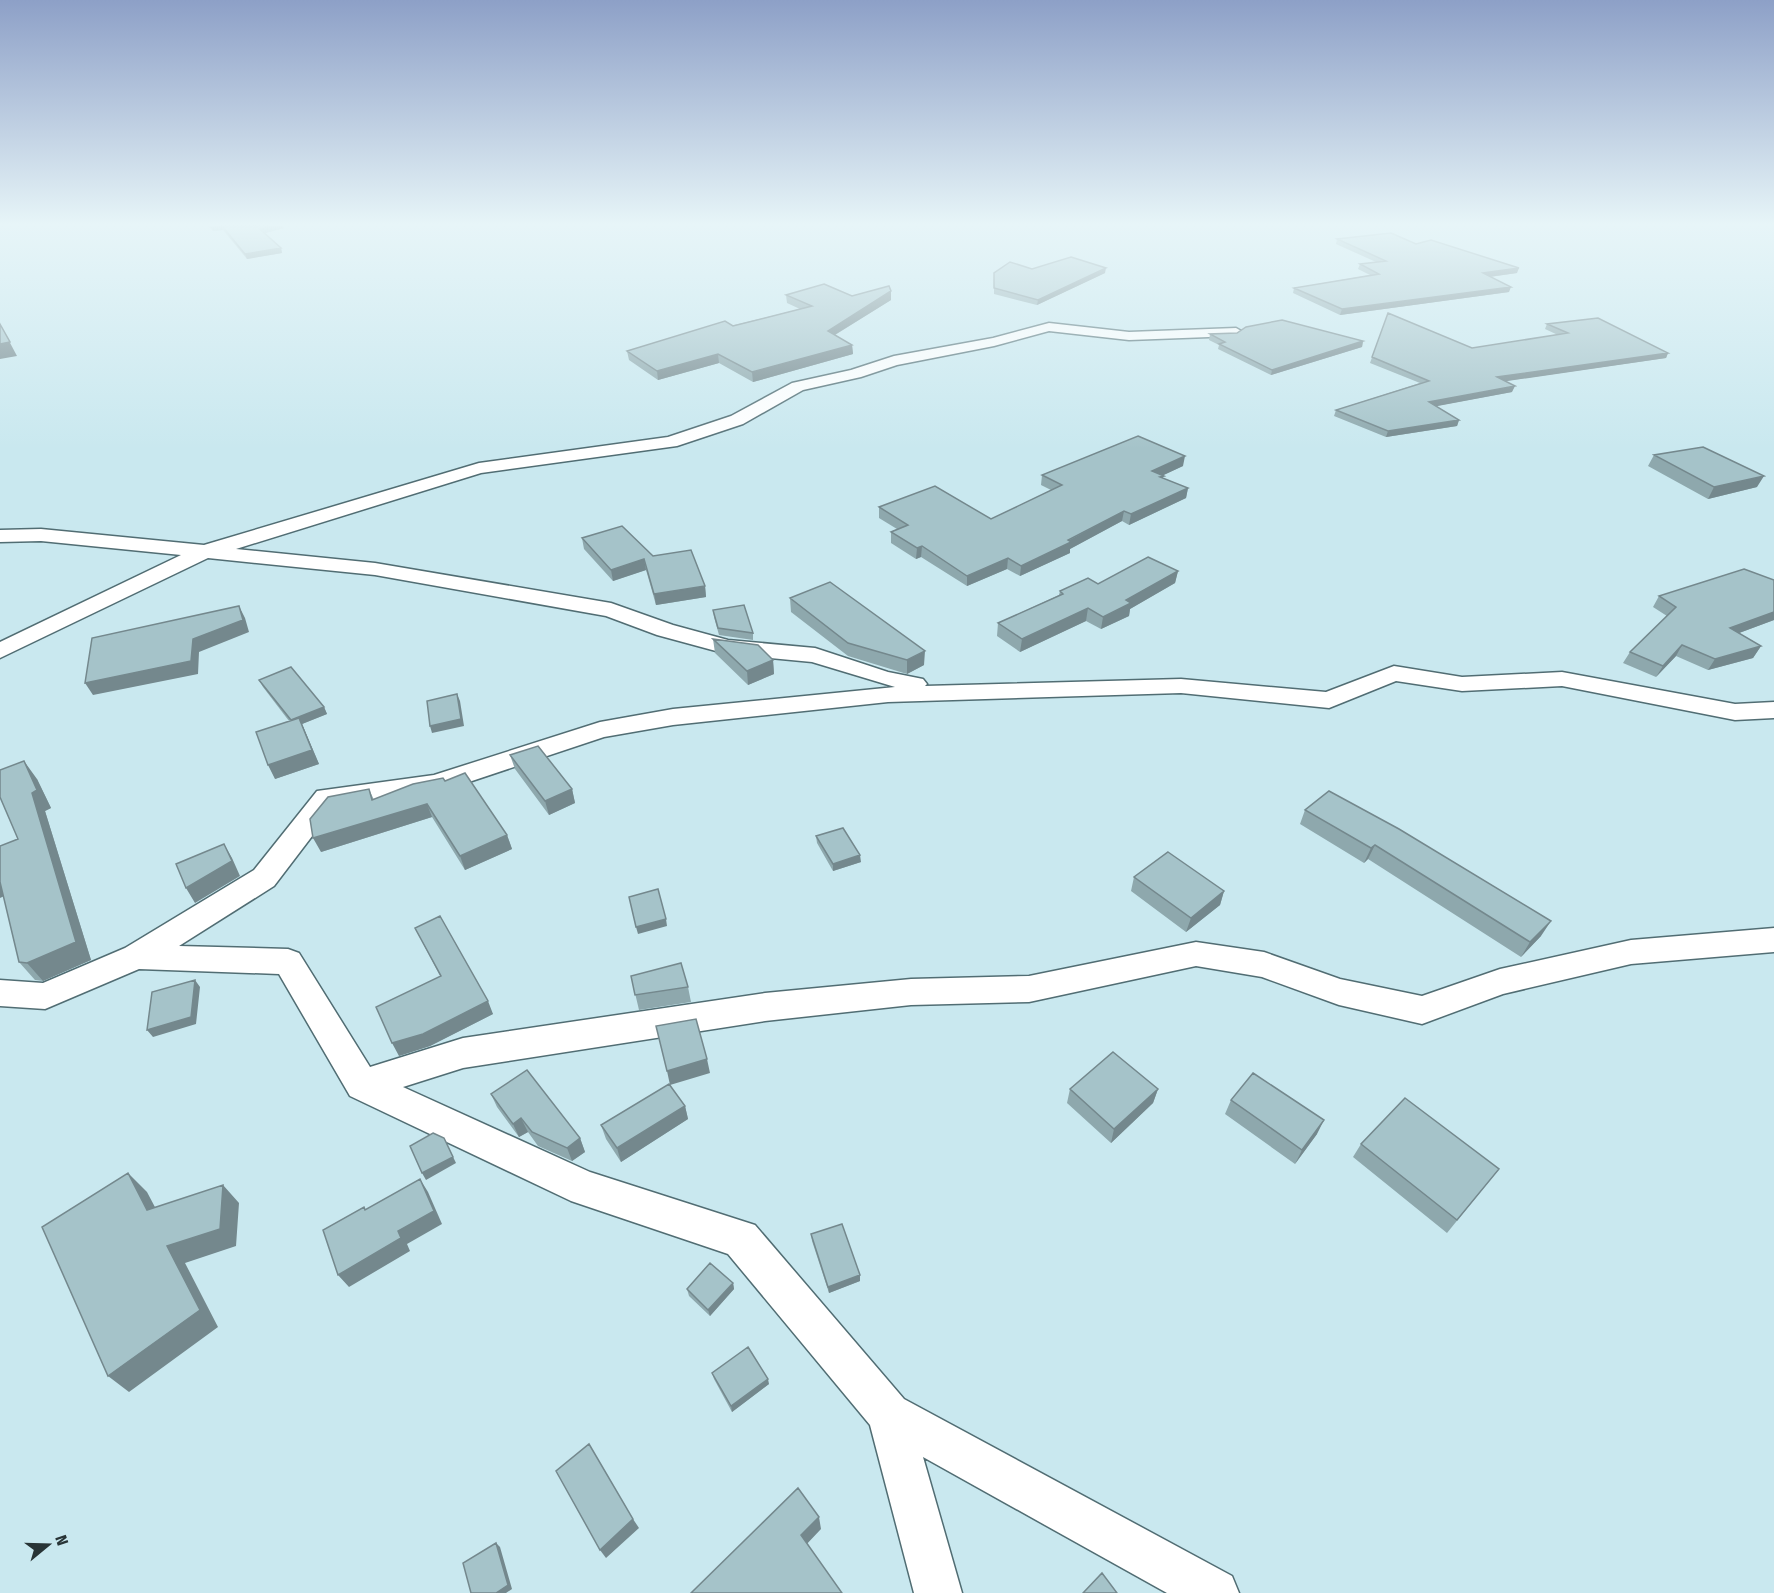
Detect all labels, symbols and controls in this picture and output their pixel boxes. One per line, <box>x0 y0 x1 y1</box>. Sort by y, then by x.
north arrow <box>18 1515 78 1575</box>
text: N <box>51 1533 72 1548</box>

